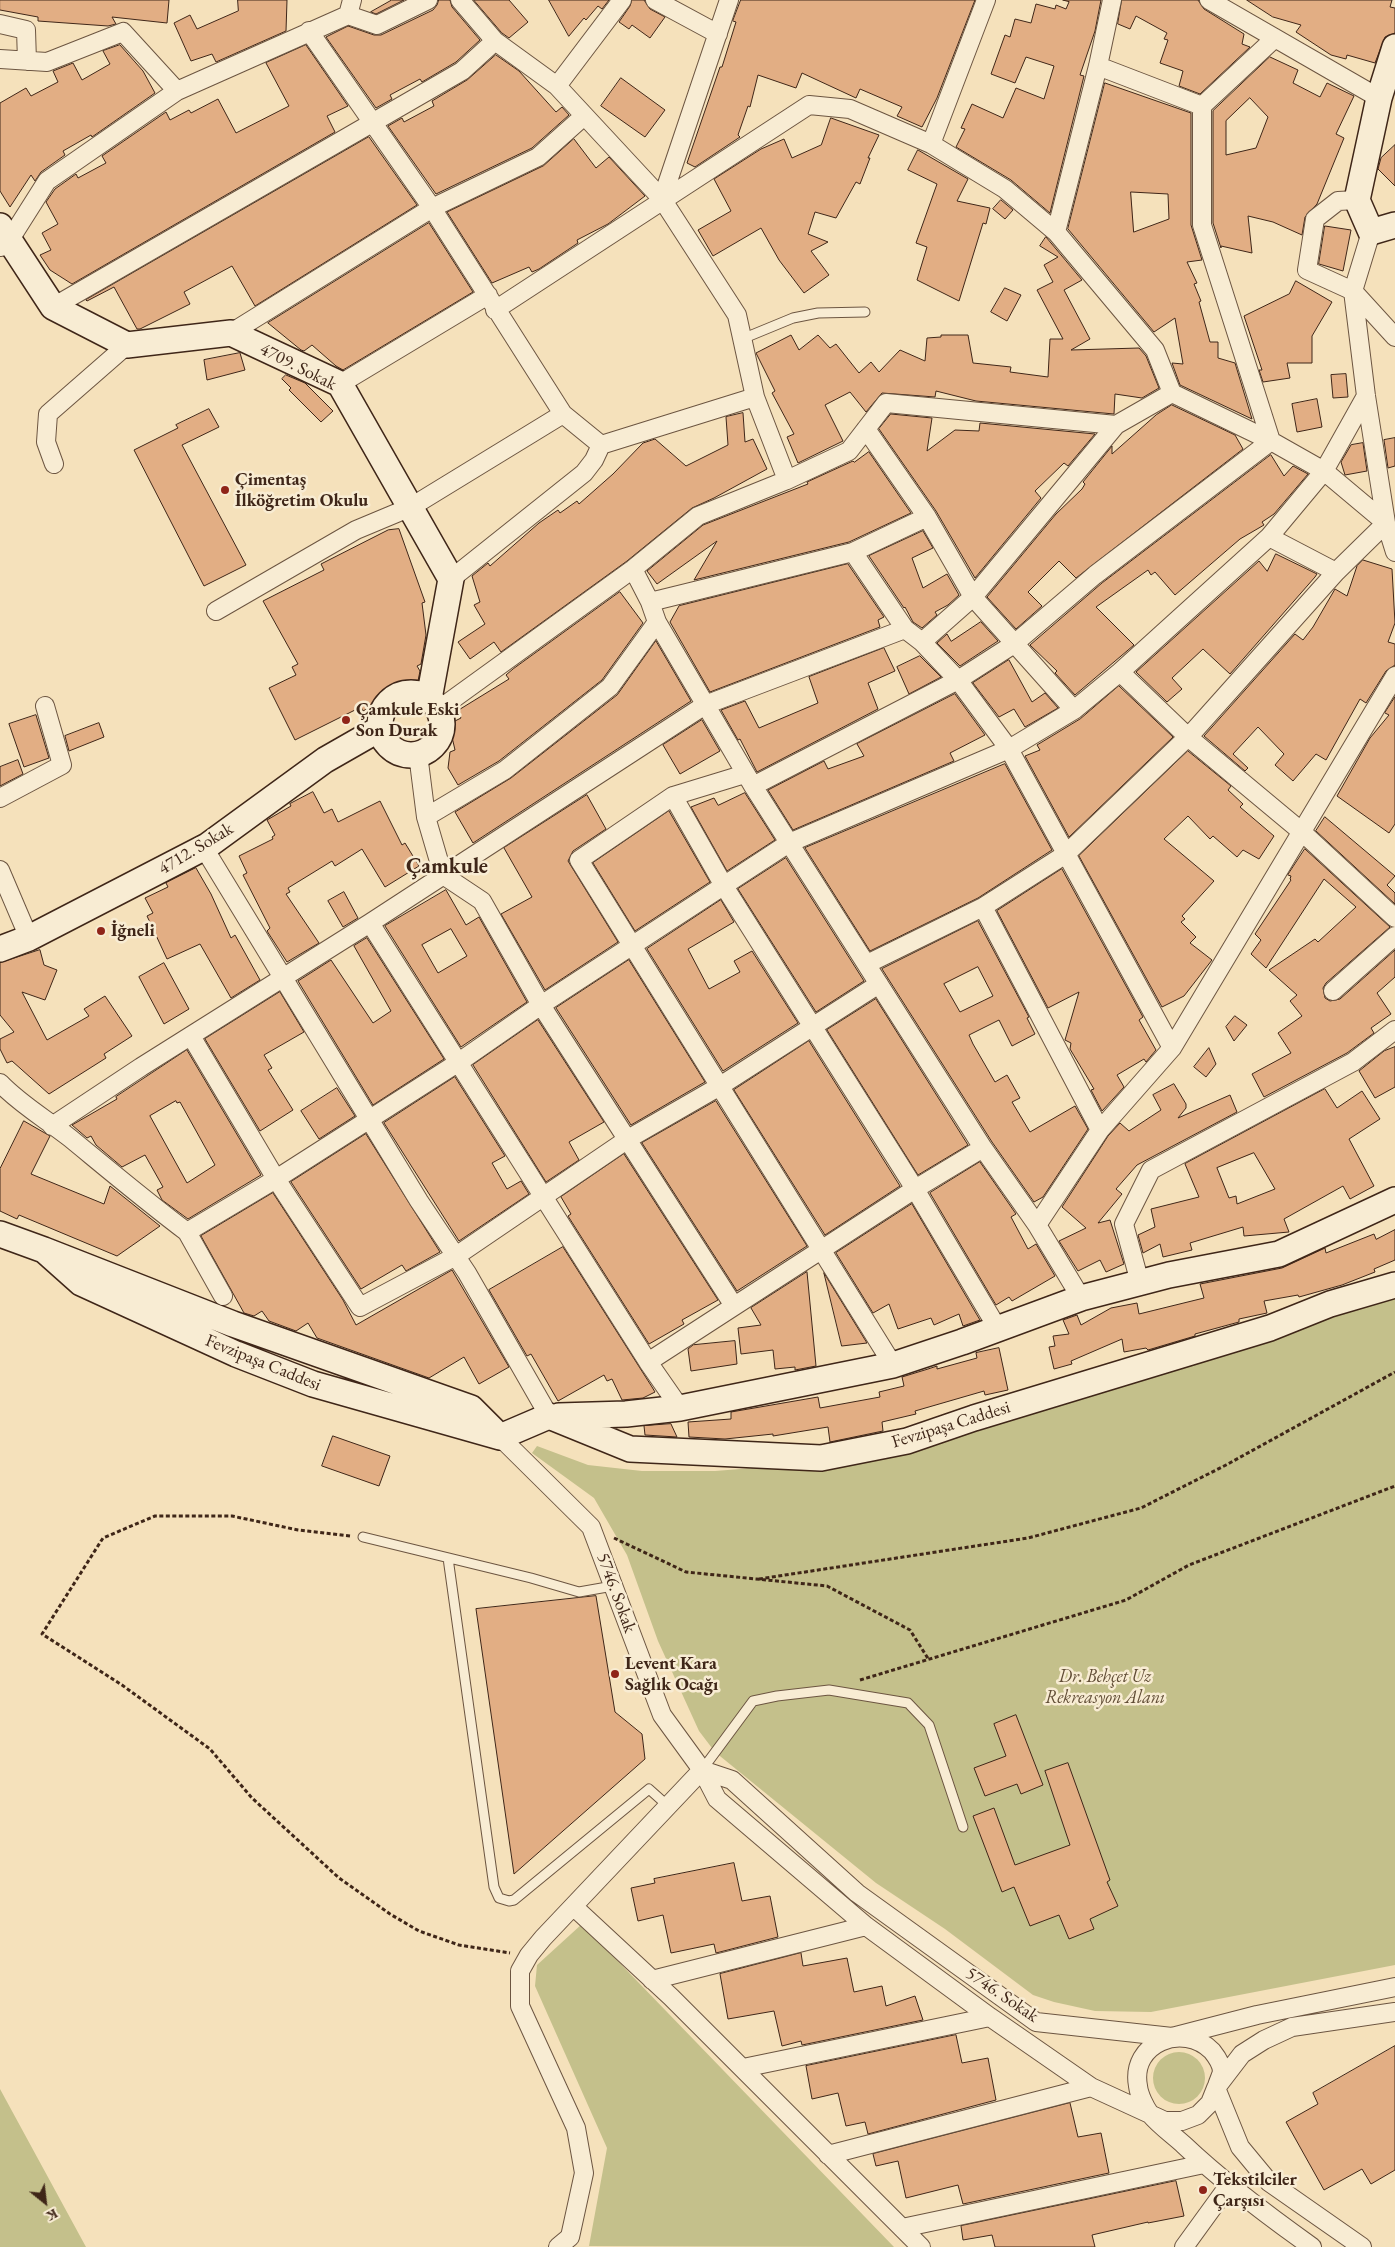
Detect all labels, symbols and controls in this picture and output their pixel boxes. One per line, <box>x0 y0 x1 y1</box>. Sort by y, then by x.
street label: 4709. Sokak <box>256 338 340 396</box>
place label: Çimentaş İlköğretim Okulu <box>235 469 368 512</box>
marker: Çimentaş İlköğretim Okulu <box>219 484 231 496</box>
place label: Çamkule Eski Son Durak <box>356 699 459 742</box>
marker: Çamkule Eski Son Durak <box>340 714 352 726</box>
street label: 4712. Sokak <box>155 818 237 880</box>
district label: Çamkule <box>406 854 488 880</box>
place label: İğneli <box>111 920 155 942</box>
marker: İğneli <box>95 925 107 937</box>
street label: Fevzipaşa Caddesi <box>202 1330 324 1396</box>
street label: Fevzipaşa Caddesi <box>889 1397 1013 1453</box>
street label: 5746. Sokak <box>592 1550 640 1636</box>
place label: Levent Kara Sağlık Ocağı <box>625 1653 718 1696</box>
park label: Dr. Behçet Uz Rekreasyon Alanı <box>1045 1666 1165 1708</box>
marker: Levent Kara Sağlık Ocağı <box>609 1668 621 1680</box>
street label: 5746. Sokak <box>961 1963 1043 2027</box>
place label: Tekstilciler Çarşısı <box>1213 2169 1297 2212</box>
north arrow <box>20 2177 70 2227</box>
marker: Tekstilciler Çarşısı <box>1197 2184 1209 2196</box>
text: K <box>43 2205 61 2226</box>

